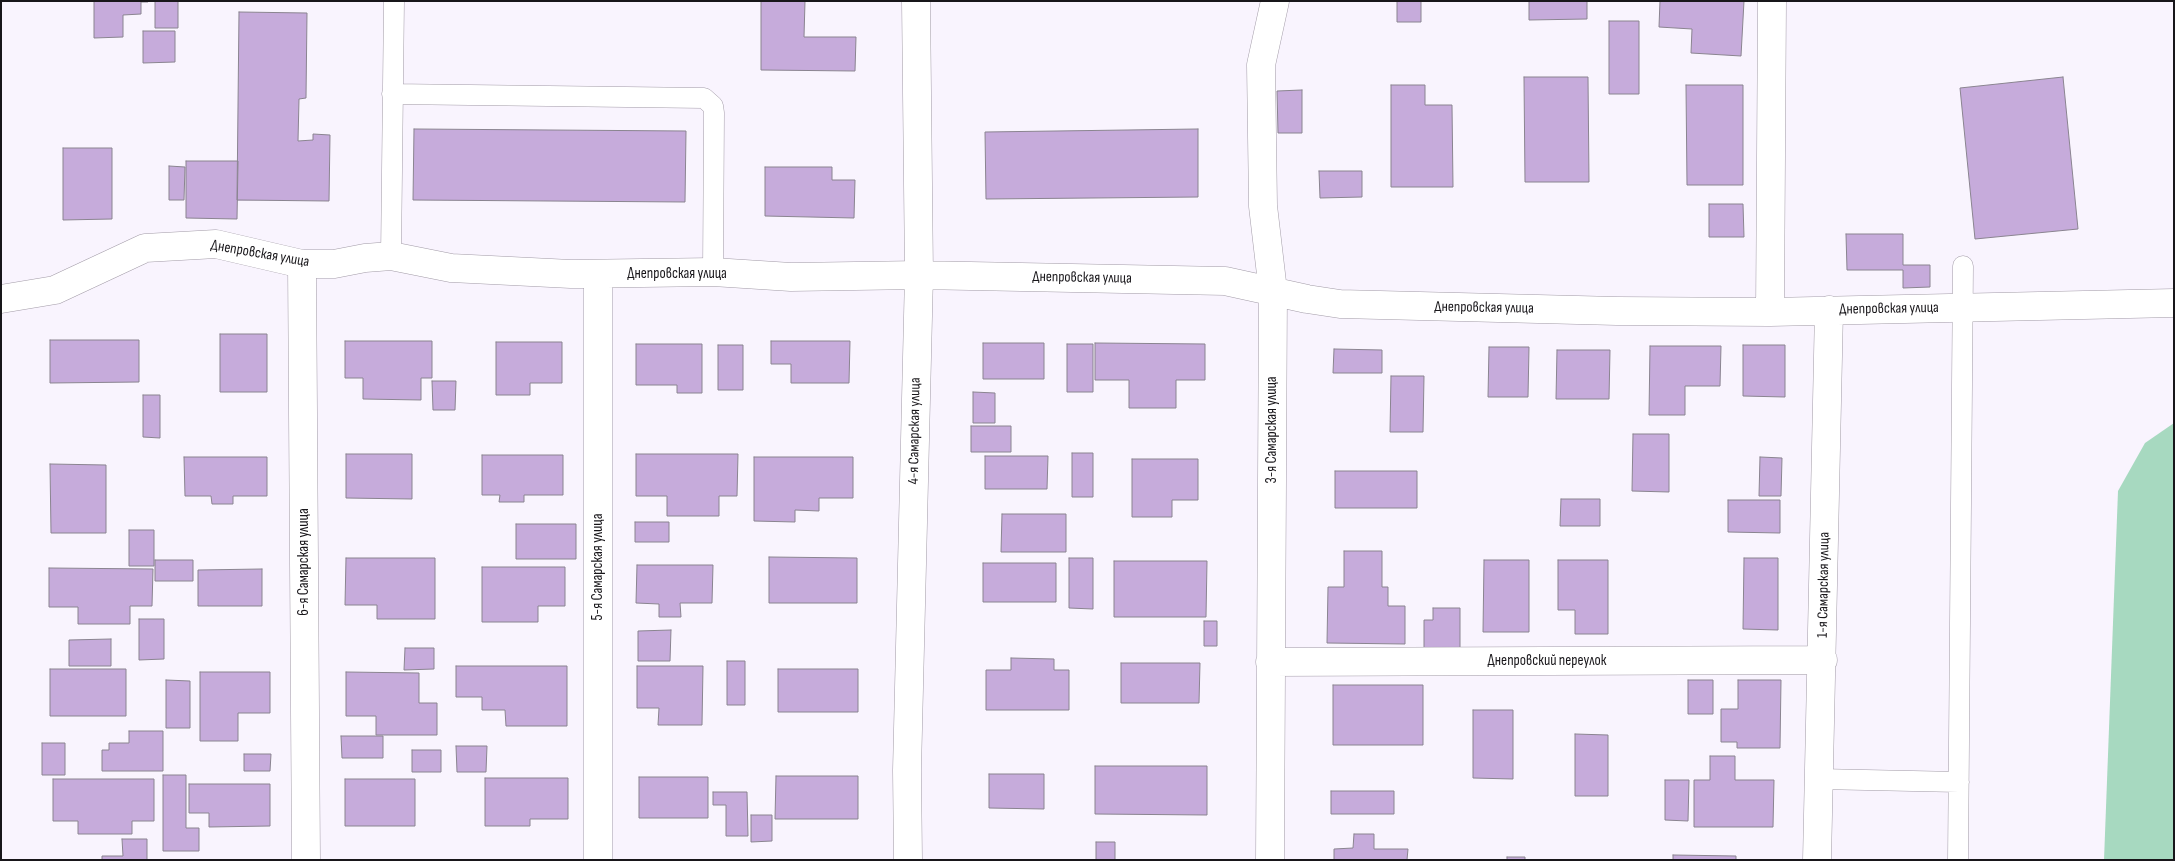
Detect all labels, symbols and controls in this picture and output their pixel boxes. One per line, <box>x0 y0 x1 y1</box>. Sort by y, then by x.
street label: Днепровская улица <box>209 236 311 272</box>
street label: Днепровская улица <box>627 265 727 283</box>
street label: Днепровская улица <box>1032 268 1132 288</box>
street label: Днепровская улица <box>1434 298 1534 318</box>
street label: Днепровская улица <box>1839 299 1939 319</box>
street label: 3-я Самарская улица <box>1263 376 1281 484</box>
street label: 4-я Самарская улица <box>905 377 925 485</box>
street label: 6-я Самарская улица <box>295 508 313 616</box>
street label: 5-я Самарская улица <box>589 514 607 620</box>
street label: 1-я Самарская улица <box>1814 532 1834 638</box>
street label: Днепровский переулок <box>1488 652 1606 670</box>

